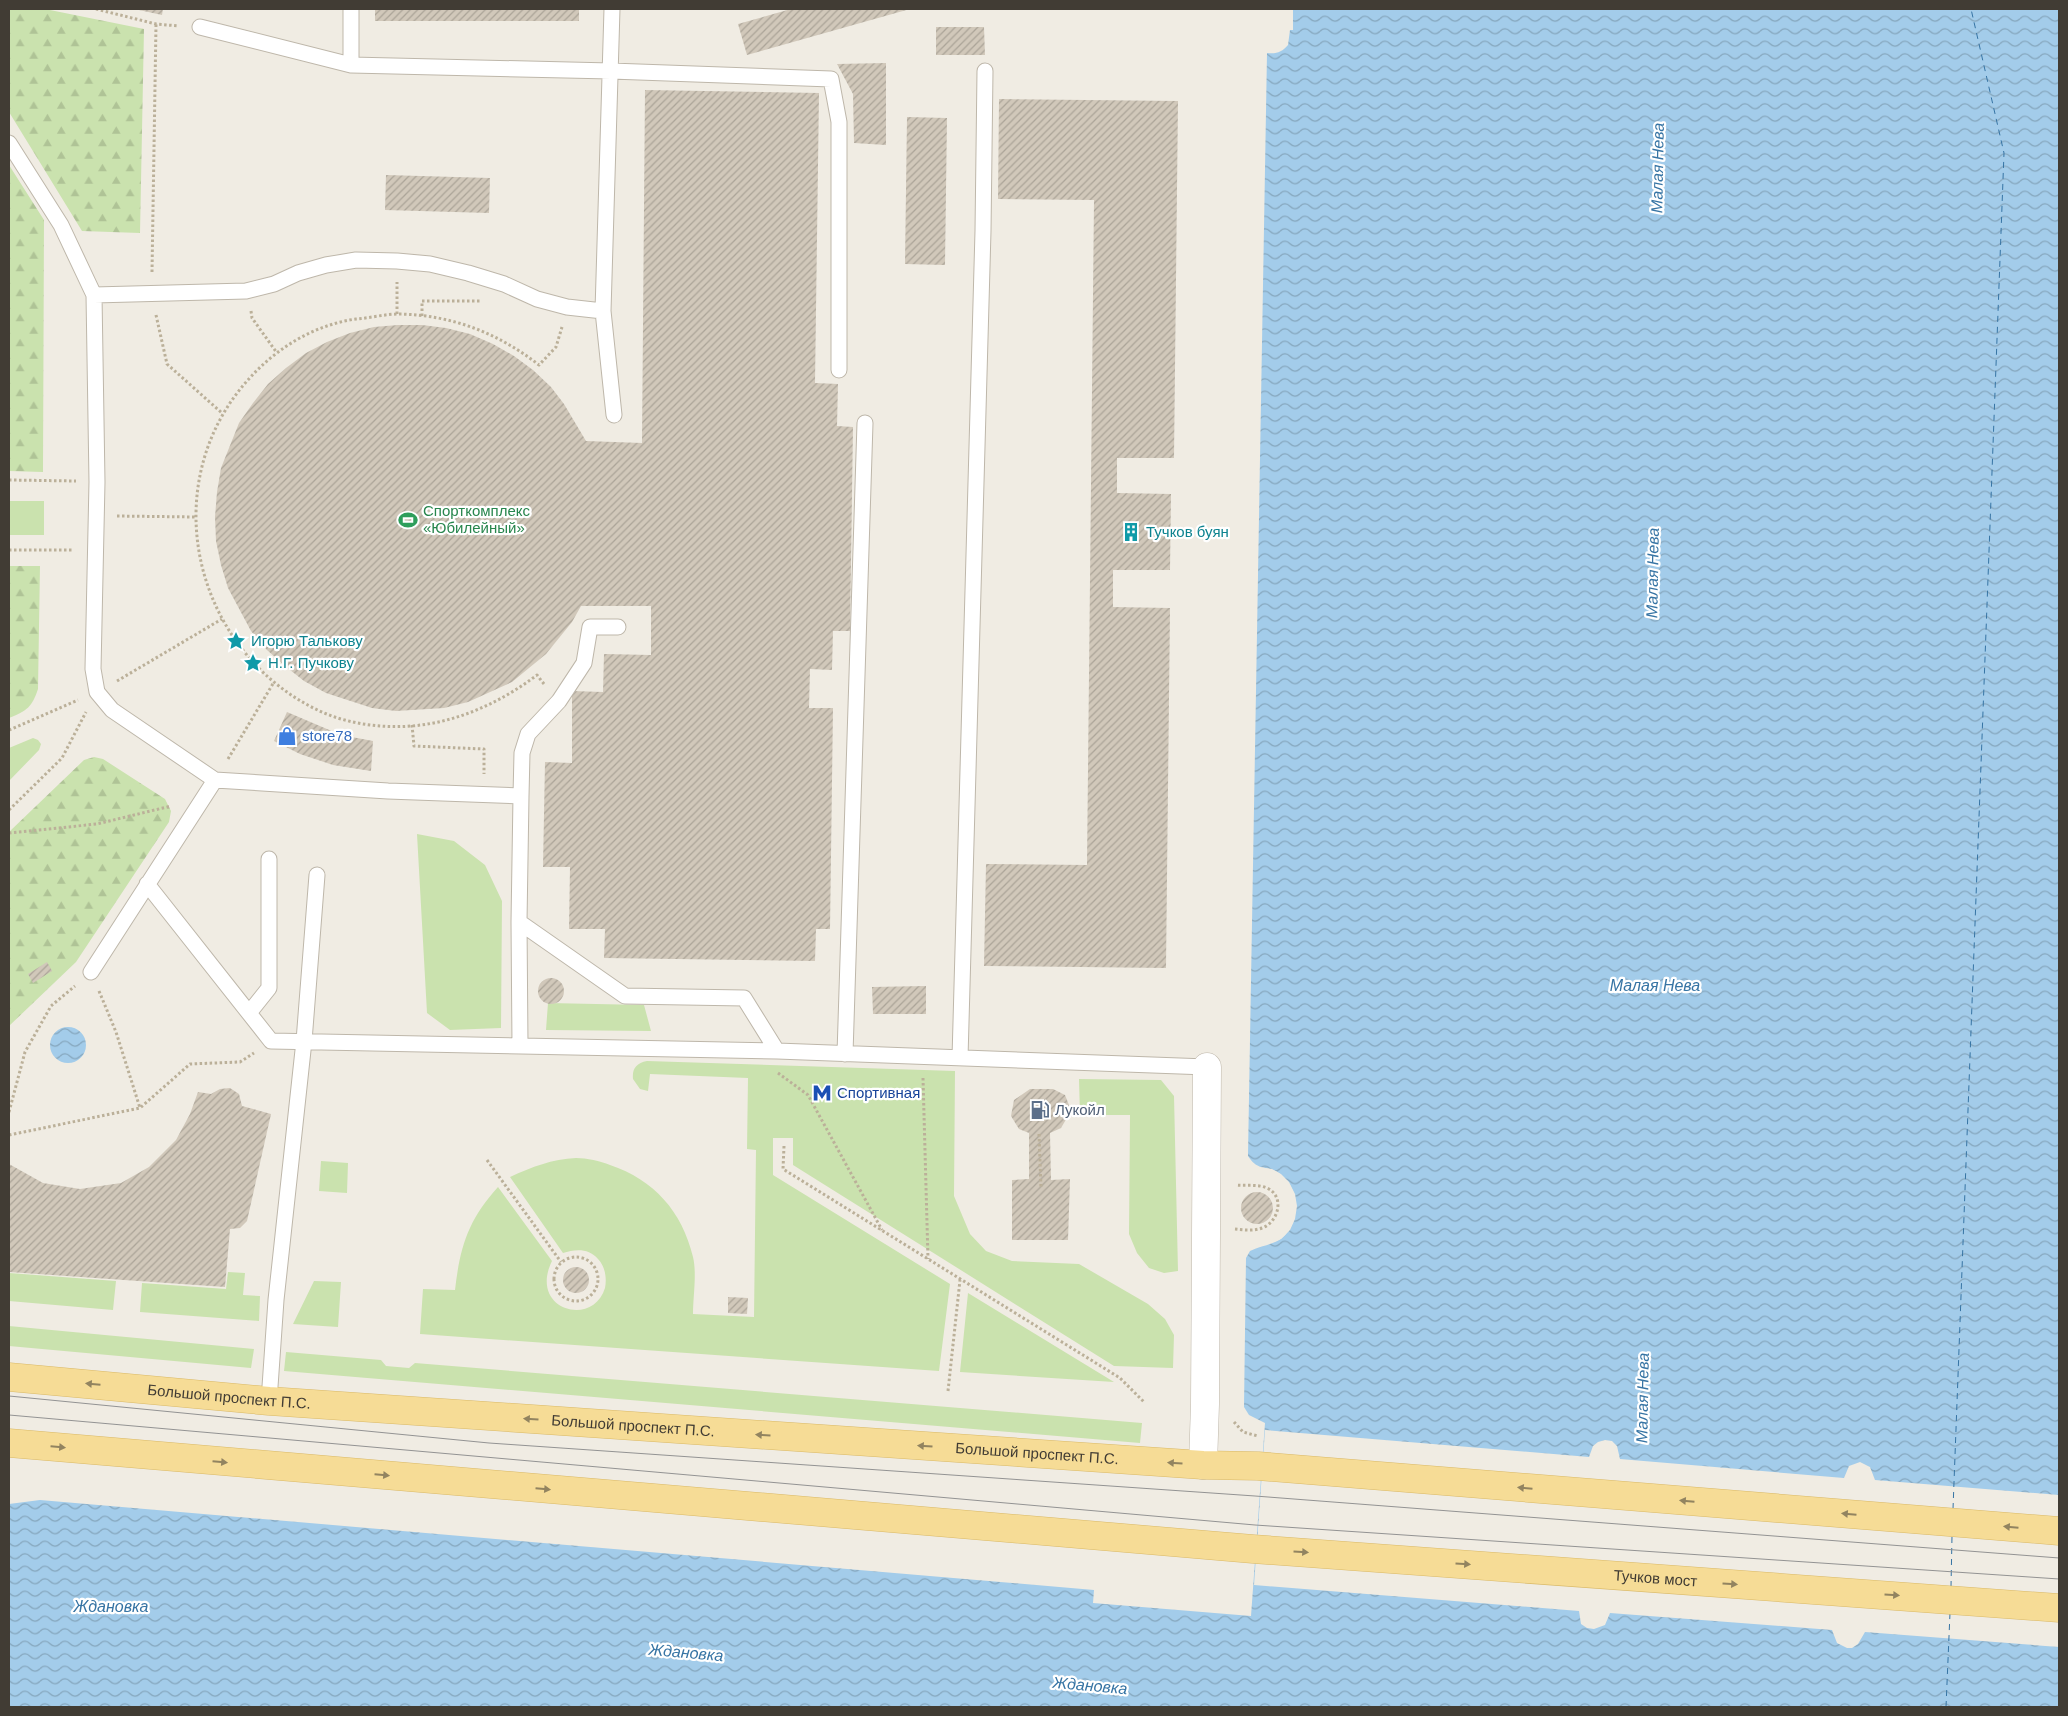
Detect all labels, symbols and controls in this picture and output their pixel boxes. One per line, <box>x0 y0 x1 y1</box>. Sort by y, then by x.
water label: Малая Нева <box>1648 123 1667 213</box>
place label: Спорткомплекс «Юбилейный» <box>423 502 531 536</box>
sports icon: Спорткомплекс «Юбилейный» <box>397 509 419 531</box>
building icon: Тучков буян <box>1120 521 1142 543</box>
place label: Тучков буян <box>1146 523 1229 540</box>
water label: Малая Нева <box>1643 528 1662 618</box>
place icon: Игорю Талькову <box>225 630 247 652</box>
place label: Игорю Талькову <box>251 632 363 649</box>
place icon: Н.Г. Пучкову <box>242 652 264 674</box>
place label: Н.Г. Пучкову <box>268 654 354 671</box>
shop icon: store78 <box>276 725 298 747</box>
place label: store78 <box>302 727 352 744</box>
water label: Малая Нева <box>1610 977 1700 994</box>
metro station icon: Спортивная <box>811 1082 833 1104</box>
place label: Спортивная <box>837 1084 920 1101</box>
fuel station icon: Лукойл <box>1029 1099 1051 1121</box>
place label: Лукойл <box>1055 1101 1105 1118</box>
water label: Малая Нева <box>1633 1353 1652 1443</box>
one-way arrow <box>85 1380 101 1388</box>
street label: Большой проспект П.С. <box>147 1381 311 1412</box>
street label: Большой проспект П.С. <box>551 1411 715 1440</box>
one-way arrow <box>523 1414 539 1422</box>
one-way arrow <box>755 1430 771 1438</box>
street label: Большой проспект П.С. <box>955 1439 1119 1467</box>
one-way arrow <box>917 1442 933 1450</box>
one-way arrow <box>50 1443 66 1451</box>
one-way arrow <box>212 1458 228 1466</box>
one-way arrow <box>1166 1459 1182 1467</box>
one-way arrow <box>374 1471 390 1479</box>
one-way arrow <box>1516 1483 1532 1491</box>
one-way arrow <box>536 1485 552 1493</box>
one-way arrow <box>1678 1497 1694 1505</box>
one-way arrow <box>1840 1510 1856 1518</box>
one-way arrow <box>2002 1523 2018 1531</box>
one-way arrow <box>1293 1548 1309 1556</box>
one-way arrow <box>1456 1560 1472 1568</box>
street label: Тучков мост <box>1613 1566 1698 1590</box>
one-way arrow <box>1722 1580 1738 1588</box>
one-way arrow <box>1884 1592 1900 1600</box>
water label: Ждановка <box>73 1598 149 1615</box>
water label: Ждановка <box>647 1641 724 1664</box>
water label: Ждановка <box>1051 1674 1128 1697</box>

